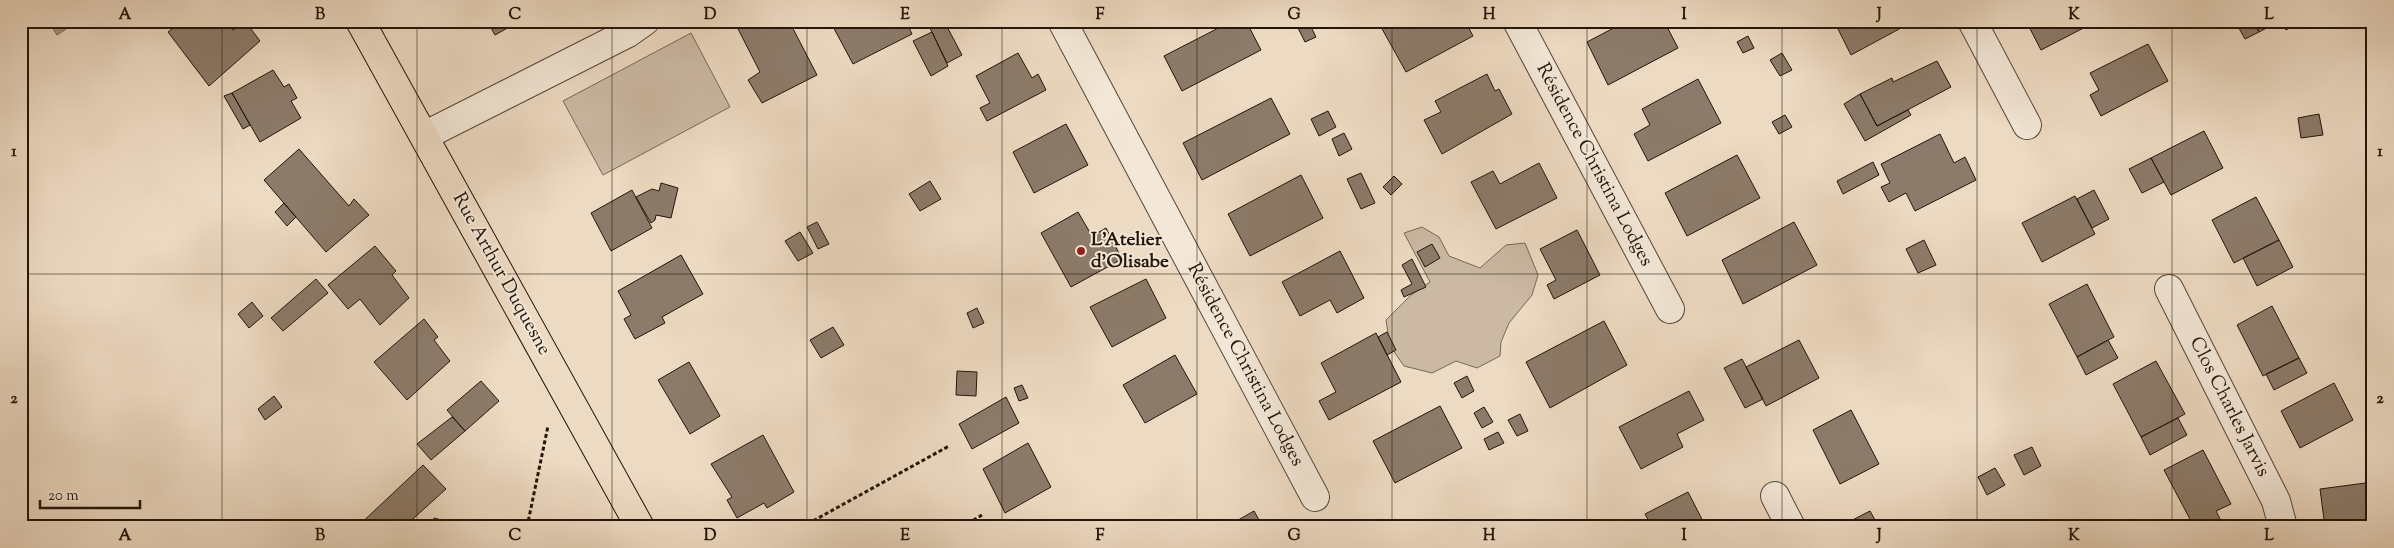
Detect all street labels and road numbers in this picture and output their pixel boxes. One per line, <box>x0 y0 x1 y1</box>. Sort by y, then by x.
street label: Résidence Christina Lodges <box>1529 59 1659 271</box>
street label: Rue Arthur Duquesne <box>445 188 557 360</box>
street label: Résidence Christina Lodges <box>1180 259 1310 471</box>
street label: Clos Charles Jarvis <box>2182 332 2276 482</box>

